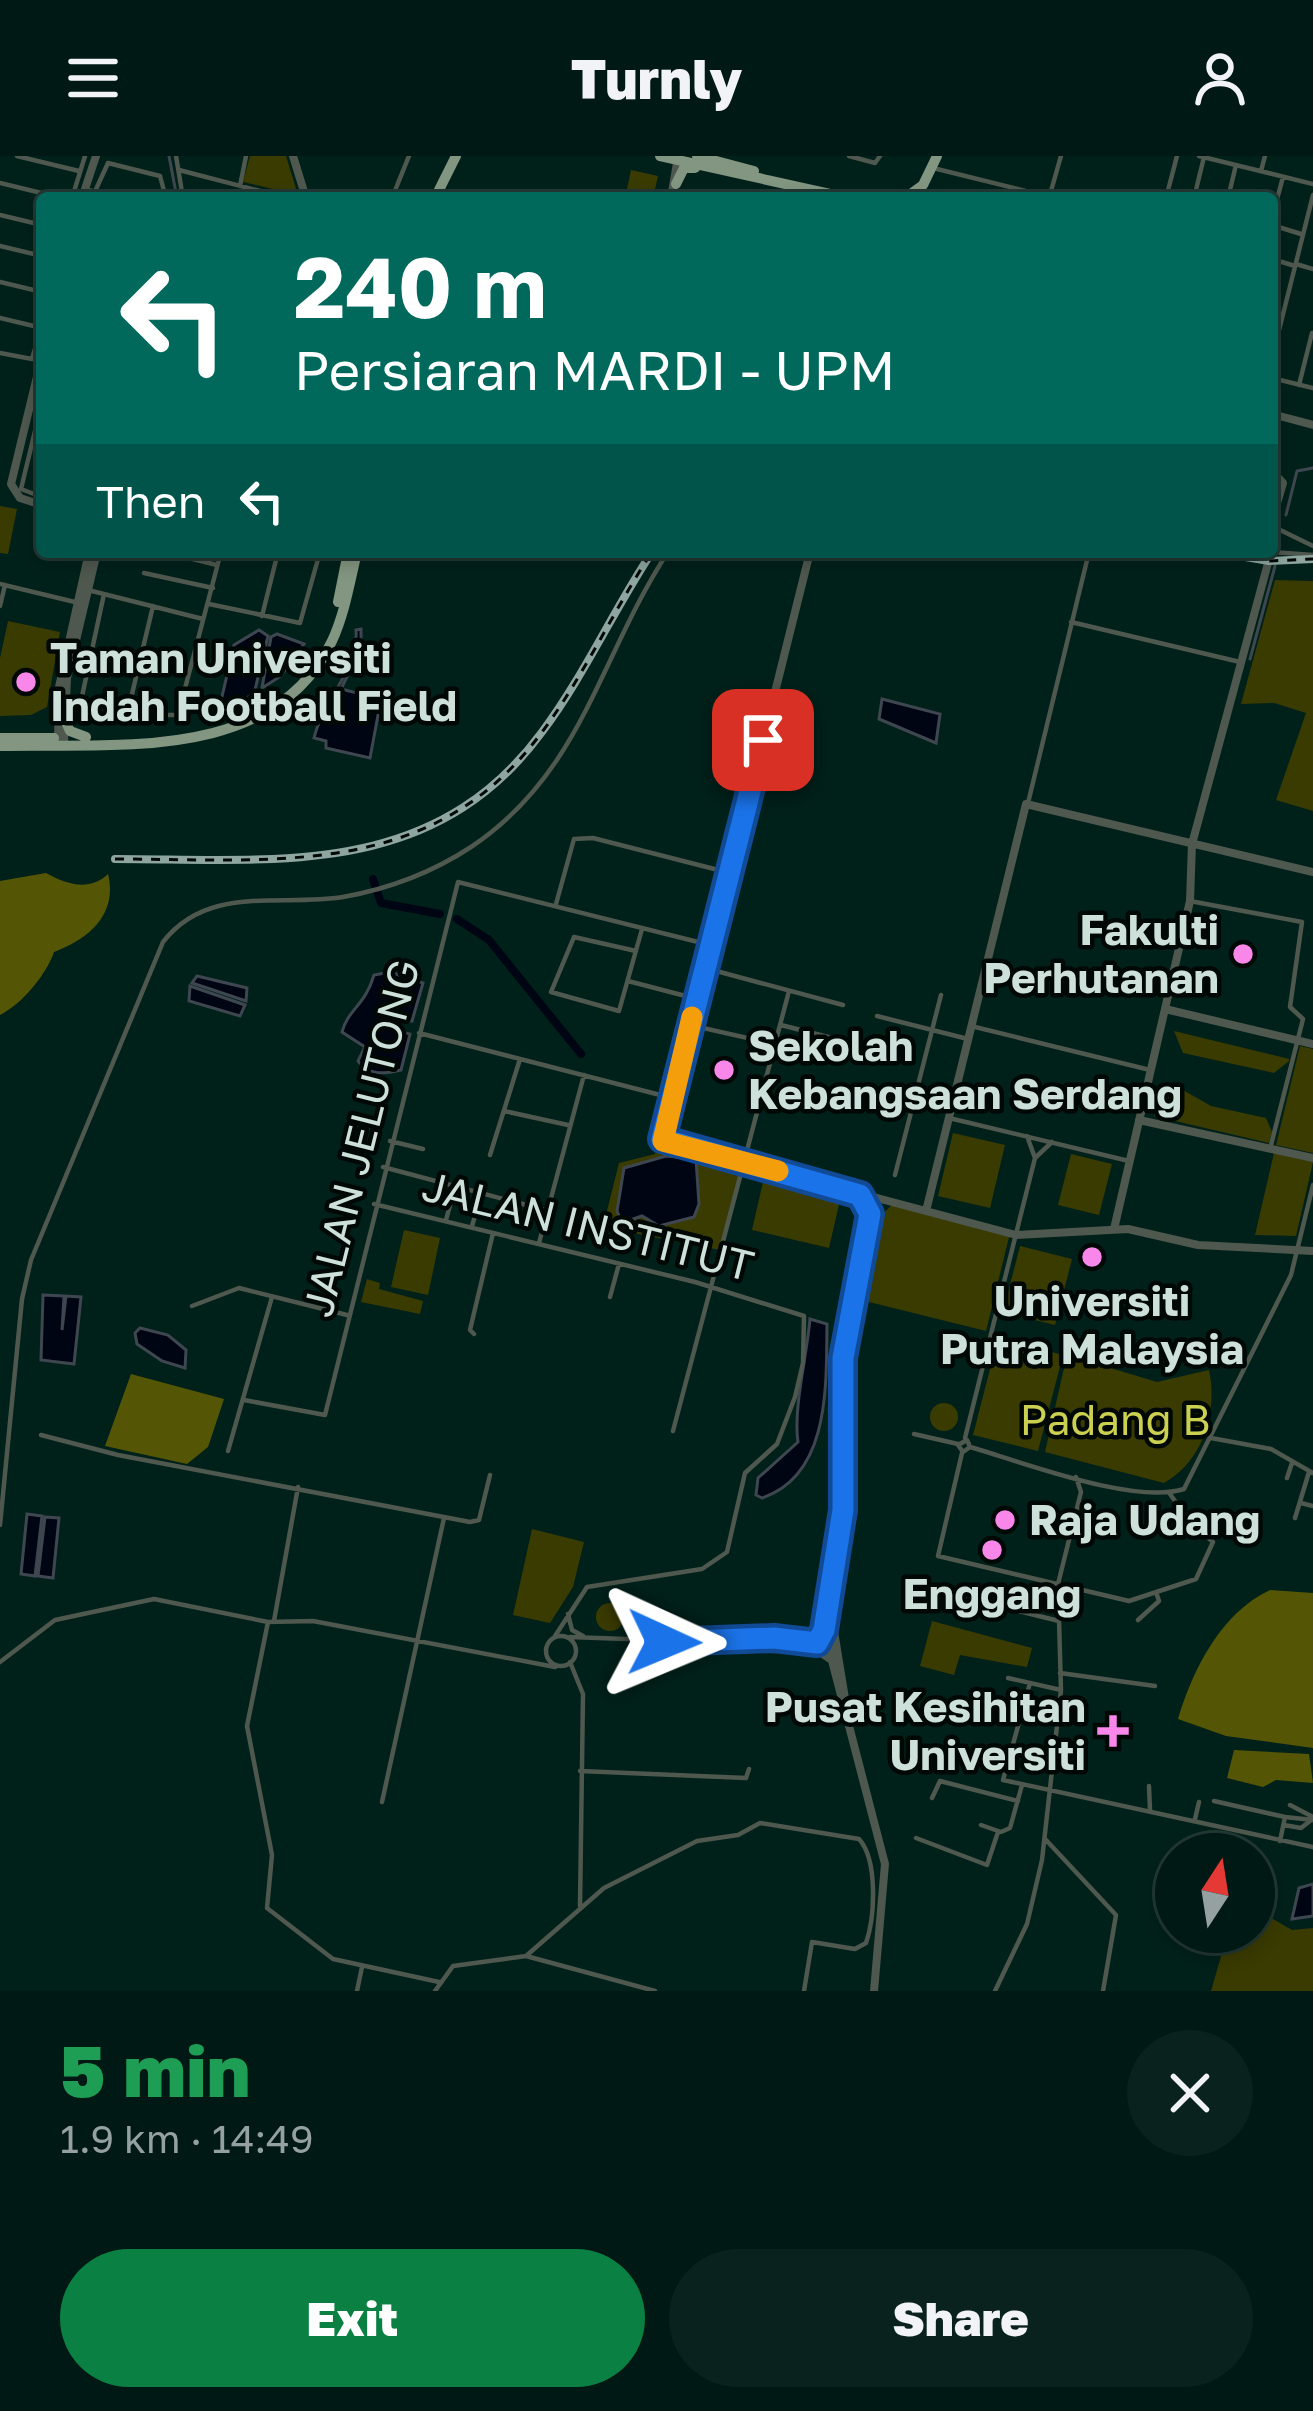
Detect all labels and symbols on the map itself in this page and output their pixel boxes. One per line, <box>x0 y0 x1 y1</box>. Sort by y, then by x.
place label: Taman Universiti Indah Football Field <box>50 632 457 730</box>
marker: Taman Universiti Indah Football Field <box>13 669 39 695</box>
pin <box>712 689 814 791</box>
place label: Fakulti Perhutanan <box>983 904 1219 1002</box>
marker: Fakulti Perhutanan <box>1230 941 1256 967</box>
street label: JALAN JELUTONG <box>291 954 429 1321</box>
place label: Sekolah Kebangsaan Serdang <box>748 1020 1182 1118</box>
marker: Sekolah Kebangsaan Serdang <box>711 1057 737 1083</box>
street label: JALAN INSTITUT <box>417 1160 759 1290</box>
marker: Universiti Putra Malaysia <box>1079 1244 1105 1270</box>
place label: Universiti Putra Malaysia <box>940 1275 1244 1373</box>
park label: Padang B <box>1020 1394 1210 1444</box>
place label: Raja Udang <box>1029 1494 1260 1544</box>
marker: Raja Udang <box>992 1507 1018 1533</box>
marker: Enggang <box>979 1537 1005 1563</box>
place label: Enggang <box>903 1568 1081 1618</box>
position arrow <box>601 1579 727 1705</box>
place label: Pusat Kesihitan Universiti <box>765 1681 1086 1779</box>
marker: Pusat Kesihitan Universiti <box>1097 1715 1129 1747</box>
north arrow <box>1155 1833 1275 1953</box>

